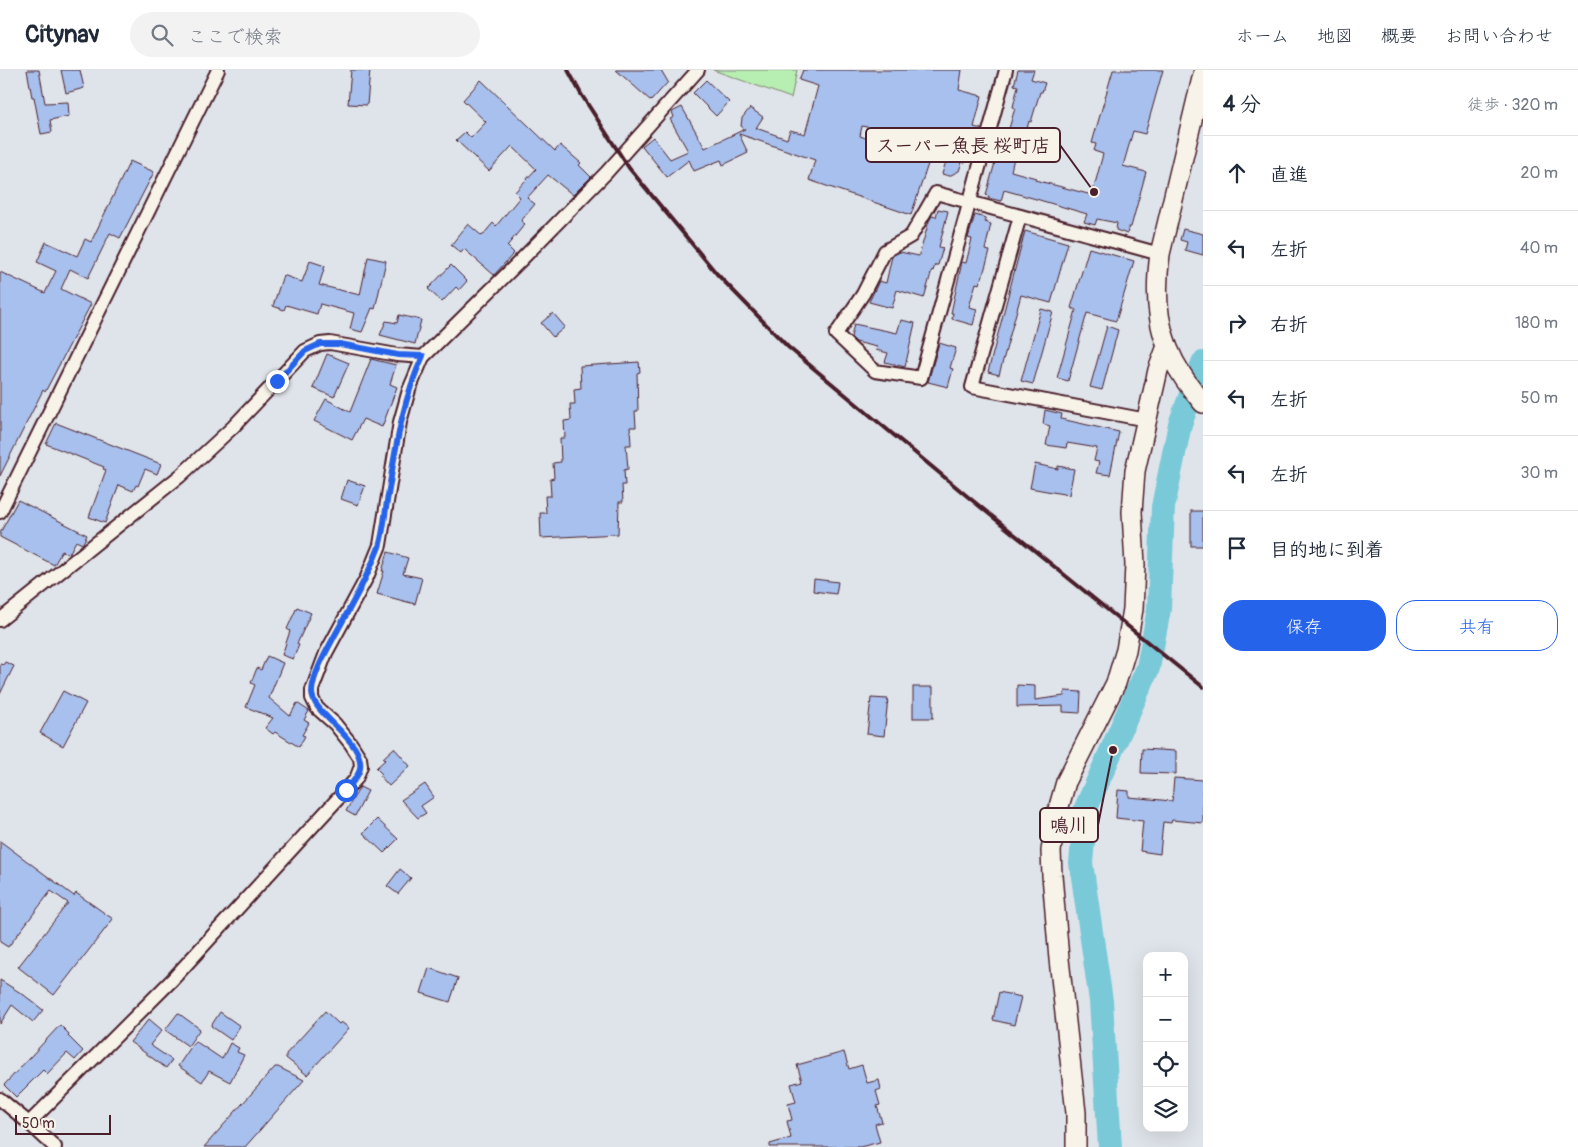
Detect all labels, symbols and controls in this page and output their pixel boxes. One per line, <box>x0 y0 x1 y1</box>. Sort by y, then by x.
search box <box>130 12 480 57</box>
text: Citynav <box>25 20 100 49</box>
icon: search <box>148 21 176 49</box>
text: ここで検索 <box>188 25 283 49</box>
text: ホーム <box>1236 25 1289 48</box>
text: 地図 <box>1317 25 1353 48</box>
text: 概要 <box>1381 25 1417 48</box>
text: お問い合わせ <box>1445 25 1553 48</box>
text: 4 分 <box>1223 91 1261 118</box>
text: 徒歩 · 320 m <box>1467 95 1558 115</box>
callout: スーパー魚長 桜町店 <box>866 128 1060 162</box>
text: スーパー魚長 桜町店 <box>876 134 1050 158</box>
icon: ahead <box>1223 159 1251 187</box>
text: 直進 <box>1270 163 1308 187</box>
text: 20 m <box>1520 163 1558 183</box>
icon: left <box>1223 234 1251 262</box>
text: 左折 <box>1270 238 1308 262</box>
text: 40 m <box>1520 238 1558 258</box>
icon: right <box>1223 309 1251 337</box>
text: 右折 <box>1270 313 1308 337</box>
text: 180 m <box>1515 313 1558 333</box>
route end <box>266 370 289 393</box>
icon: left <box>1223 384 1251 412</box>
text: 左折 <box>1270 388 1308 412</box>
text: 50 m <box>1521 388 1558 408</box>
icon: left <box>1223 459 1251 487</box>
text: 左折 <box>1270 463 1308 487</box>
text: 30 m <box>1520 463 1558 483</box>
icon: arrive <box>1223 534 1251 562</box>
text: 目的地に到着 <box>1270 538 1384 562</box>
button: 保存 <box>1223 600 1386 651</box>
button: 共有 <box>1396 600 1558 651</box>
route start <box>335 779 358 802</box>
callout: 鳴川 <box>1040 808 1098 842</box>
text: 鳴川 <box>1050 814 1088 838</box>
map controls <box>1143 952 1188 1132</box>
button: + <box>1143 952 1188 997</box>
button: − <box>1143 997 1188 1042</box>
button: locate <box>1143 1042 1188 1087</box>
button: layers <box>1143 1087 1188 1132</box>
scale bar <box>15 1112 111 1135</box>
text: 50 m <box>22 1115 55 1132</box>

